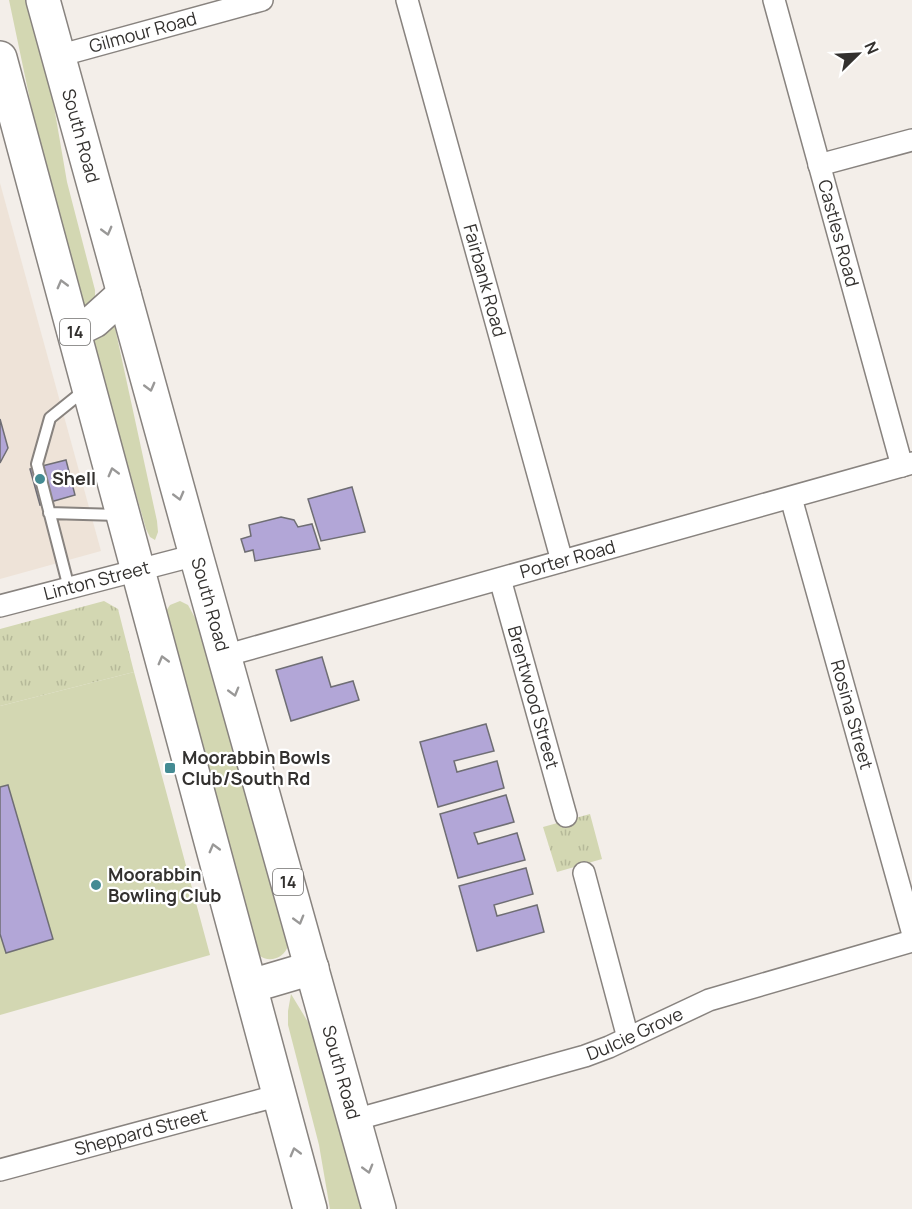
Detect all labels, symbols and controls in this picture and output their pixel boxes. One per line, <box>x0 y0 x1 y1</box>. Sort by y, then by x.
street label: Gilmour Road <box>86 6 199 58</box>
north arrow <box>828 24 888 84</box>
text: N <box>859 38 884 58</box>
street label: South Road <box>57 86 106 185</box>
street label: Castles Road <box>813 177 865 289</box>
street label: Fairbank Road <box>458 221 512 339</box>
one-way arrow <box>100 225 112 236</box>
one-way arrow <box>56 279 69 289</box>
road number: 14 <box>60 319 90 345</box>
one-way arrow <box>142 382 155 392</box>
place label: Shell <box>52 466 96 490</box>
one-way arrow <box>107 467 120 477</box>
marker: Shell <box>33 472 47 486</box>
one-way arrow <box>172 491 185 501</box>
street label: Porter Road <box>517 534 618 583</box>
street label: South Road <box>186 554 235 654</box>
street label: Linton Street <box>41 555 152 605</box>
street label: Brentwood Street <box>503 623 565 772</box>
one-way arrow <box>158 655 171 665</box>
street label: Rosina Street <box>826 657 879 772</box>
one-way arrow <box>227 686 239 697</box>
place label: Moorabbin Bowls Club/South Rd <box>182 745 331 790</box>
marker: Moorabbin Bowls Club/South Rd <box>163 761 177 775</box>
one-way arrow <box>209 844 221 854</box>
place label: Moorabbin Bowling Club <box>108 862 221 907</box>
road number: 14 <box>273 869 303 895</box>
marker: Moorabbin Bowling Club <box>89 878 103 892</box>
one-way arrow <box>292 914 304 925</box>
street label: Dulcie Grove <box>583 1001 687 1065</box>
street label: South Road <box>317 1022 366 1122</box>
street label: Sheppard Street <box>72 1102 210 1161</box>
one-way arrow <box>290 1148 303 1158</box>
one-way arrow <box>361 1163 373 1174</box>

